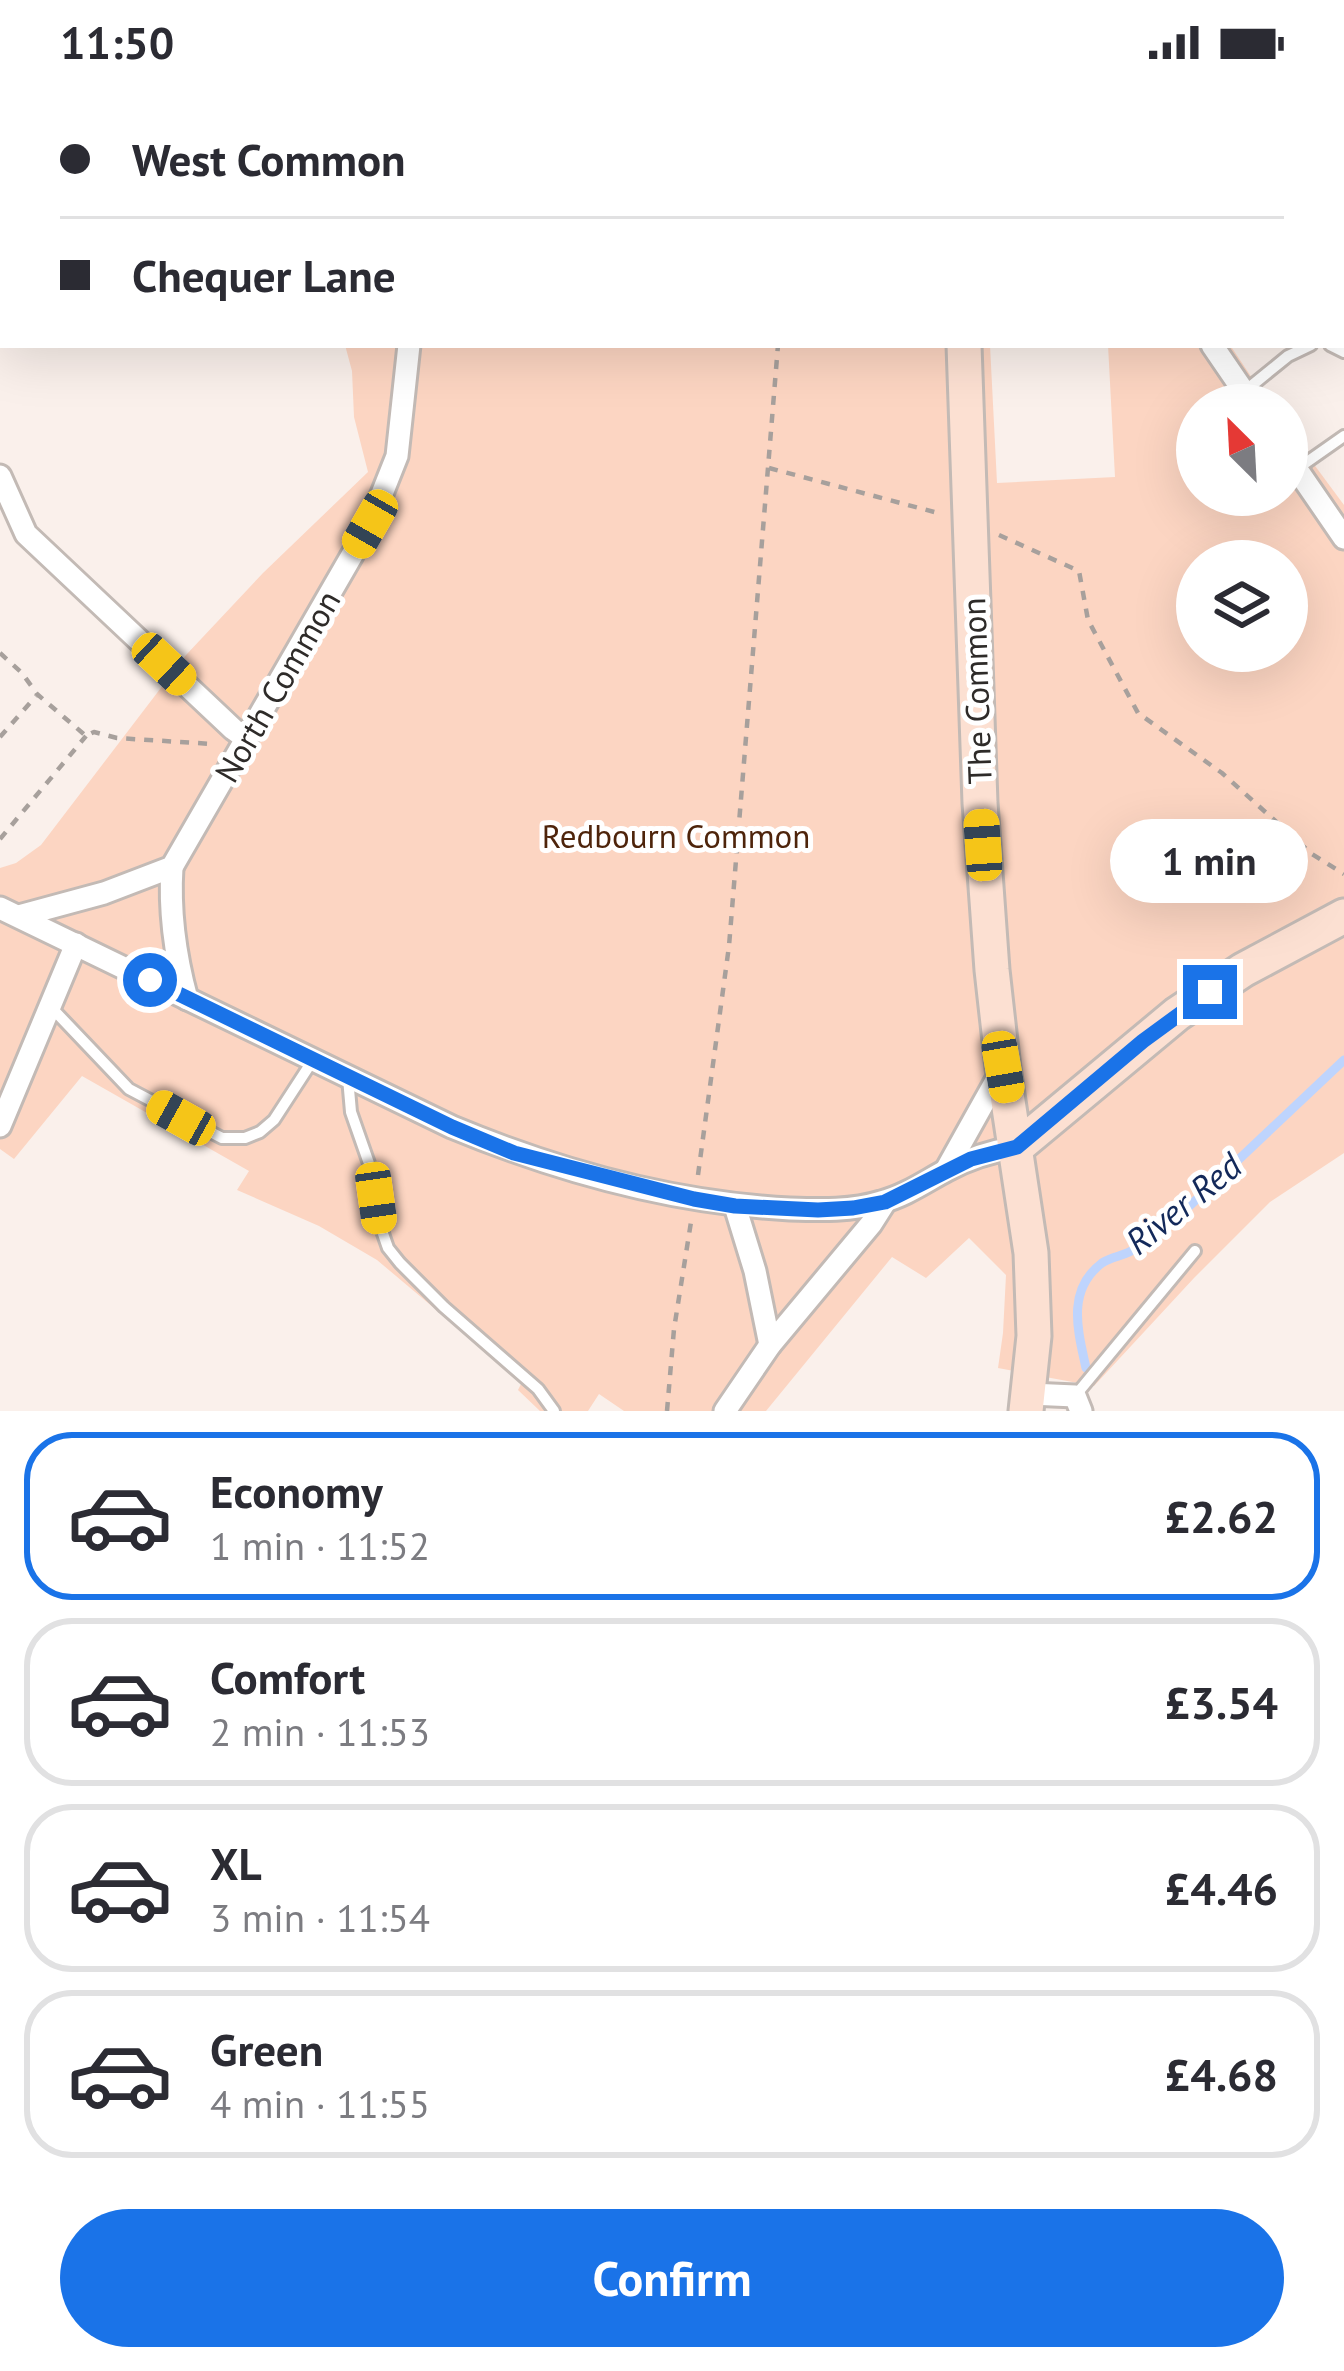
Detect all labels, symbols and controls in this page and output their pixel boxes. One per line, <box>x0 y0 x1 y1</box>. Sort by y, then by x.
text: 11:50 <box>60 13 174 71</box>
text: West Common <box>132 130 406 188</box>
text: Chequer Lane <box>132 246 396 304</box>
north arrow <box>1176 384 1308 516</box>
map controls <box>1176 384 1308 672</box>
car <box>336 484 404 564</box>
button: layers <box>1176 540 1308 672</box>
street label: North Common <box>205 582 349 790</box>
street label: The Common <box>951 597 1001 785</box>
car <box>125 626 203 702</box>
car <box>963 808 1003 882</box>
park label: Redbourn Common <box>542 814 810 857</box>
callout: 1 min <box>1111 818 1309 902</box>
text: 1 min <box>1161 835 1257 886</box>
route start <box>123 953 177 1007</box>
route end <box>1183 965 1237 1019</box>
car <box>979 1028 1027 1106</box>
car <box>141 1085 221 1151</box>
water label: River Red <box>1115 1141 1252 1264</box>
car <box>353 1160 399 1236</box>
icon: car <box>66 1462 174 1570</box>
text: Economy <box>210 1462 383 1520</box>
text: £2.62 <box>1165 1487 1278 1545</box>
text: 1 min · 11:52 <box>210 1520 430 1571</box>
icon: car <box>66 1648 174 1756</box>
text: Comfort <box>210 1648 365 1706</box>
text: £3.54 <box>1165 1673 1278 1731</box>
text: 2 min · 11:53 <box>210 1706 430 1757</box>
icon: car <box>66 1834 174 1942</box>
text: XL <box>210 1834 262 1892</box>
text: £4.46 <box>1165 1859 1278 1917</box>
text: 3 min · 11:54 <box>210 1892 430 1943</box>
icon: car <box>66 2020 174 2128</box>
text: Green <box>210 2020 323 2078</box>
text: £4.68 <box>1165 2045 1278 2103</box>
text: 4 min · 11:55 <box>210 2078 430 2129</box>
button: Confirm <box>60 2209 1284 2347</box>

